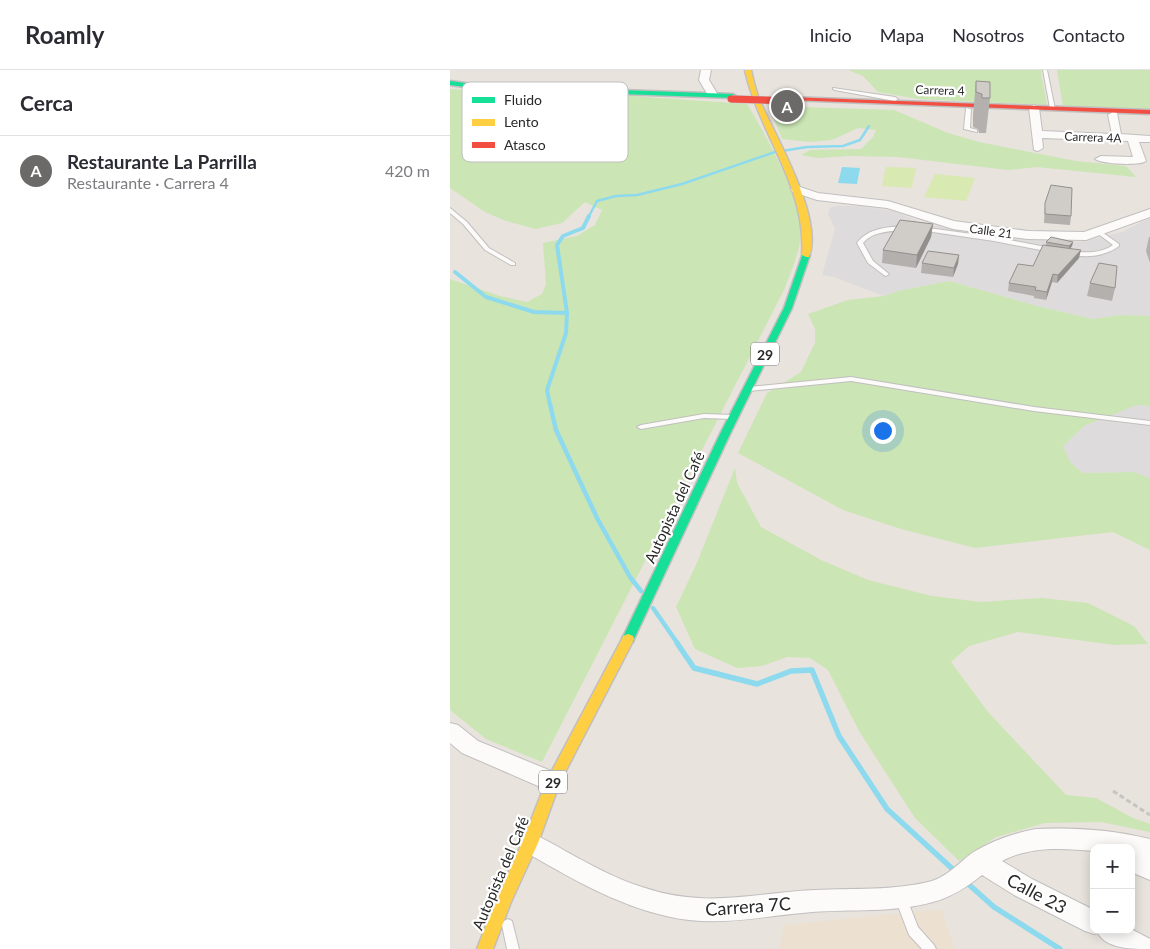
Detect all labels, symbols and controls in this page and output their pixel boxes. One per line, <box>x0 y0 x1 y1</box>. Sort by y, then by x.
text: Roamly <box>25 20 104 49</box>
text: Inicio <box>809 24 852 46</box>
text: Mapa <box>880 24 924 46</box>
text: Nosotros <box>952 24 1024 46</box>
text: Contacto <box>1052 24 1125 46</box>
legend <box>462 82 628 162</box>
street label: Carrera 4 <box>915 82 965 98</box>
pin: A <box>771 87 803 125</box>
text: Cerca <box>20 90 73 115</box>
text: Fluido <box>504 91 542 108</box>
text: Lento <box>504 113 539 130</box>
street label: Carrera 4A <box>1064 129 1123 146</box>
text: Atasco <box>504 136 546 153</box>
text: Restaurante La Parrilla <box>67 150 257 173</box>
text: A <box>30 161 42 180</box>
text: 420 m <box>385 161 430 180</box>
text: Restaurante · Carrera 4 <box>67 173 229 192</box>
street label: Calle 21 <box>969 221 1013 241</box>
road number: 29 <box>751 342 779 366</box>
your location <box>870 418 896 444</box>
street label: Autopista del Café <box>640 448 708 566</box>
road number: 29 <box>539 770 567 794</box>
street label: Autopista del Café <box>468 814 532 932</box>
map controls <box>1090 844 1135 934</box>
button: + <box>1090 844 1135 889</box>
street label: Calle 23 <box>1003 868 1071 918</box>
button: − <box>1090 889 1135 934</box>
street label: Carrera 7C <box>705 892 791 920</box>

